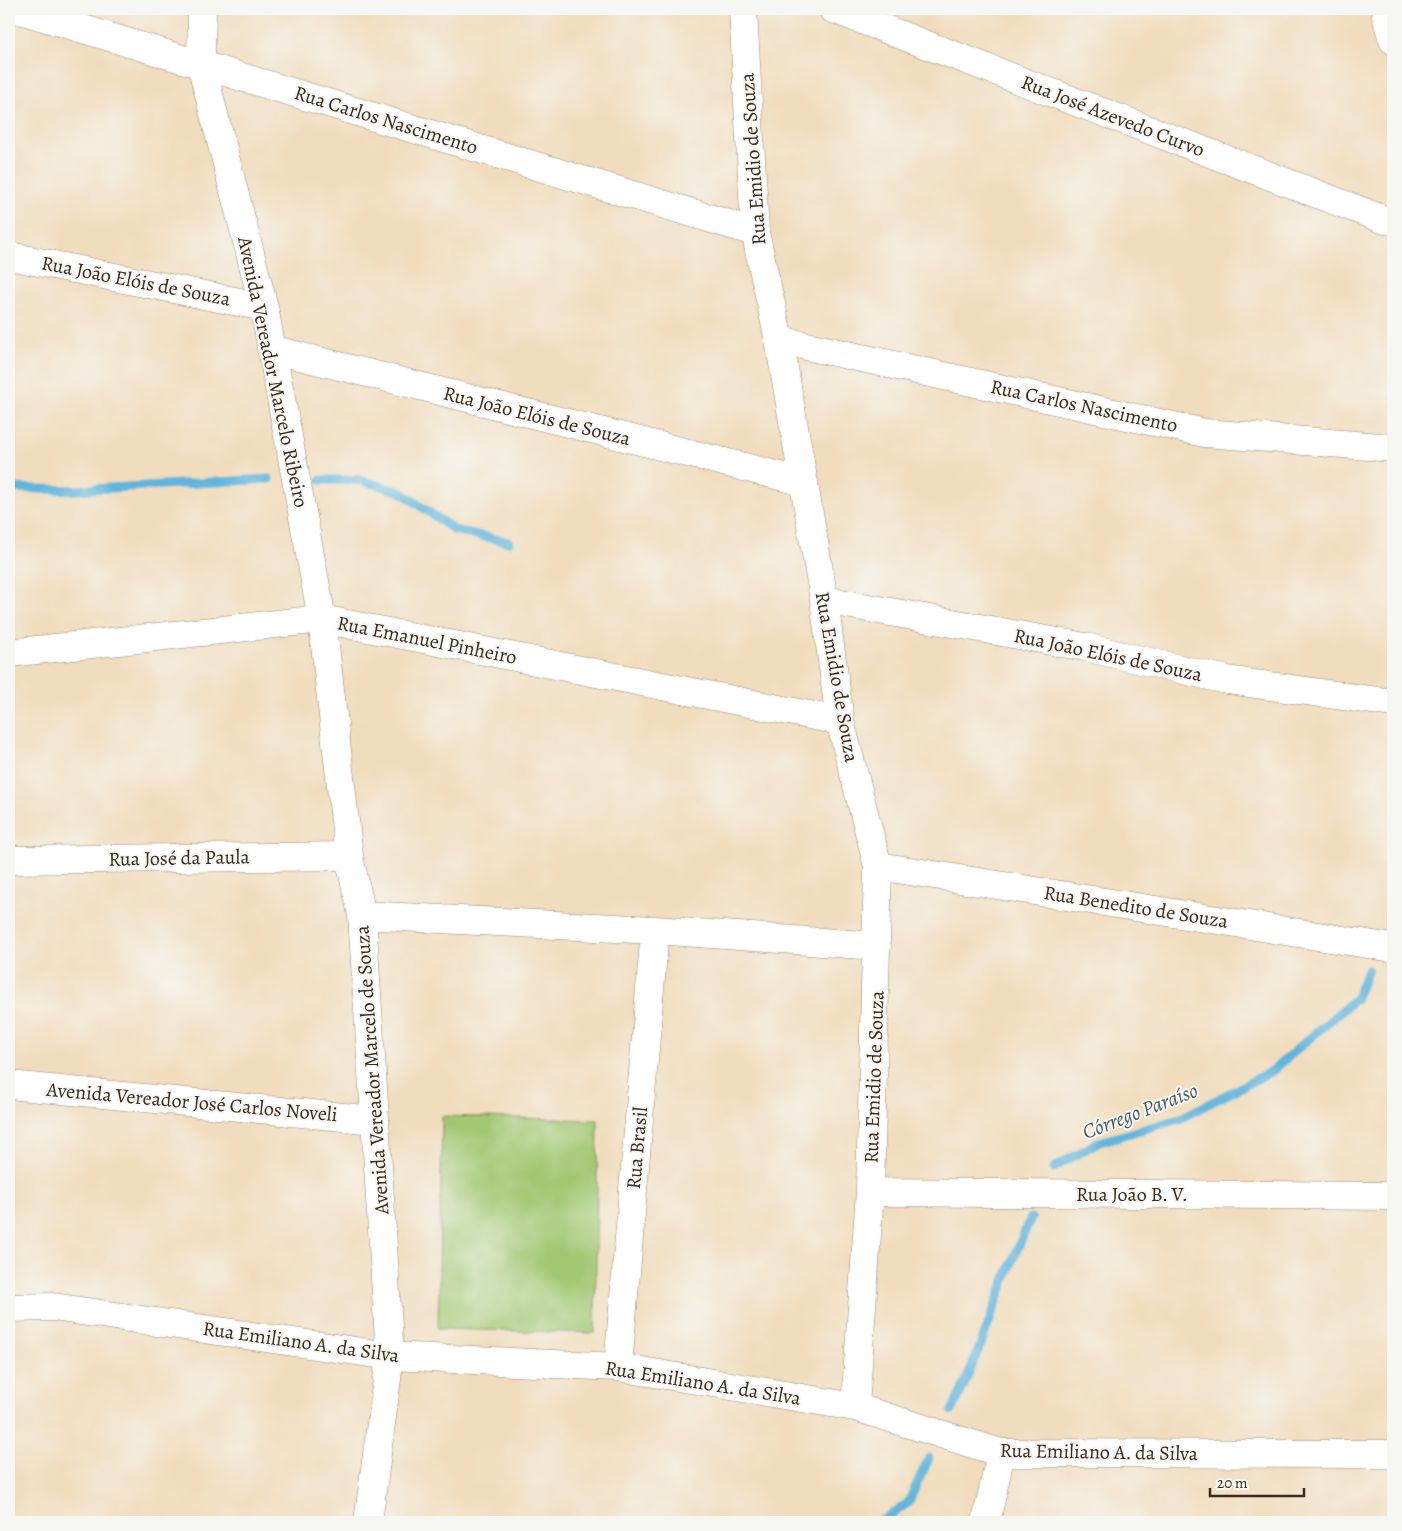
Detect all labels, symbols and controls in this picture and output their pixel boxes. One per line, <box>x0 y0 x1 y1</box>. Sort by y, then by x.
street label: Rua José Azevedo Curvo <box>1017 69 1209 163</box>
street label: Rua Emidio de Souza <box>733 71 772 246</box>
street label: Rua Carlos Nascimento <box>291 79 481 161</box>
street label: Avenida Vereador Marcelo Ribeiro <box>231 233 315 510</box>
street label: Rua João Elóis de Souza <box>39 249 234 313</box>
street label: Rua Carlos Nascimento <box>988 373 1180 439</box>
street label: Rua João Elóis de Souza <box>441 380 634 453</box>
street label: Rua Emidio de Souza <box>809 590 865 765</box>
street label: Rua Emanuel Pinheiro <box>335 609 519 671</box>
street label: Rua João Elóis de Souza <box>1011 622 1205 688</box>
street label: Rua José da Paula <box>108 843 251 873</box>
street label: Rua Benedito de Souza <box>1042 879 1231 935</box>
street label: Avenida Vereador Marcelo de Souza <box>348 924 396 1216</box>
street label: Rua Emidio de Souza <box>857 990 891 1164</box>
street label: Avenida Vereador José Carlos Noveli <box>44 1076 339 1128</box>
water label: Córrego Paraíso <box>1078 1076 1202 1146</box>
street label: Rua Brasil <box>620 1105 654 1190</box>
street label: Rua João B. V. <box>1076 1181 1188 1208</box>
street label: Rua Emiliano A. da Silva <box>201 1315 402 1369</box>
street label: Rua Emiliano A. da Silva <box>603 1354 804 1412</box>
street label: Rua Emiliano A. da Silva <box>1000 1437 1199 1467</box>
scale bar <box>1210 1466 1303 1498</box>
text: 20 m <box>1217 1473 1248 1493</box>

